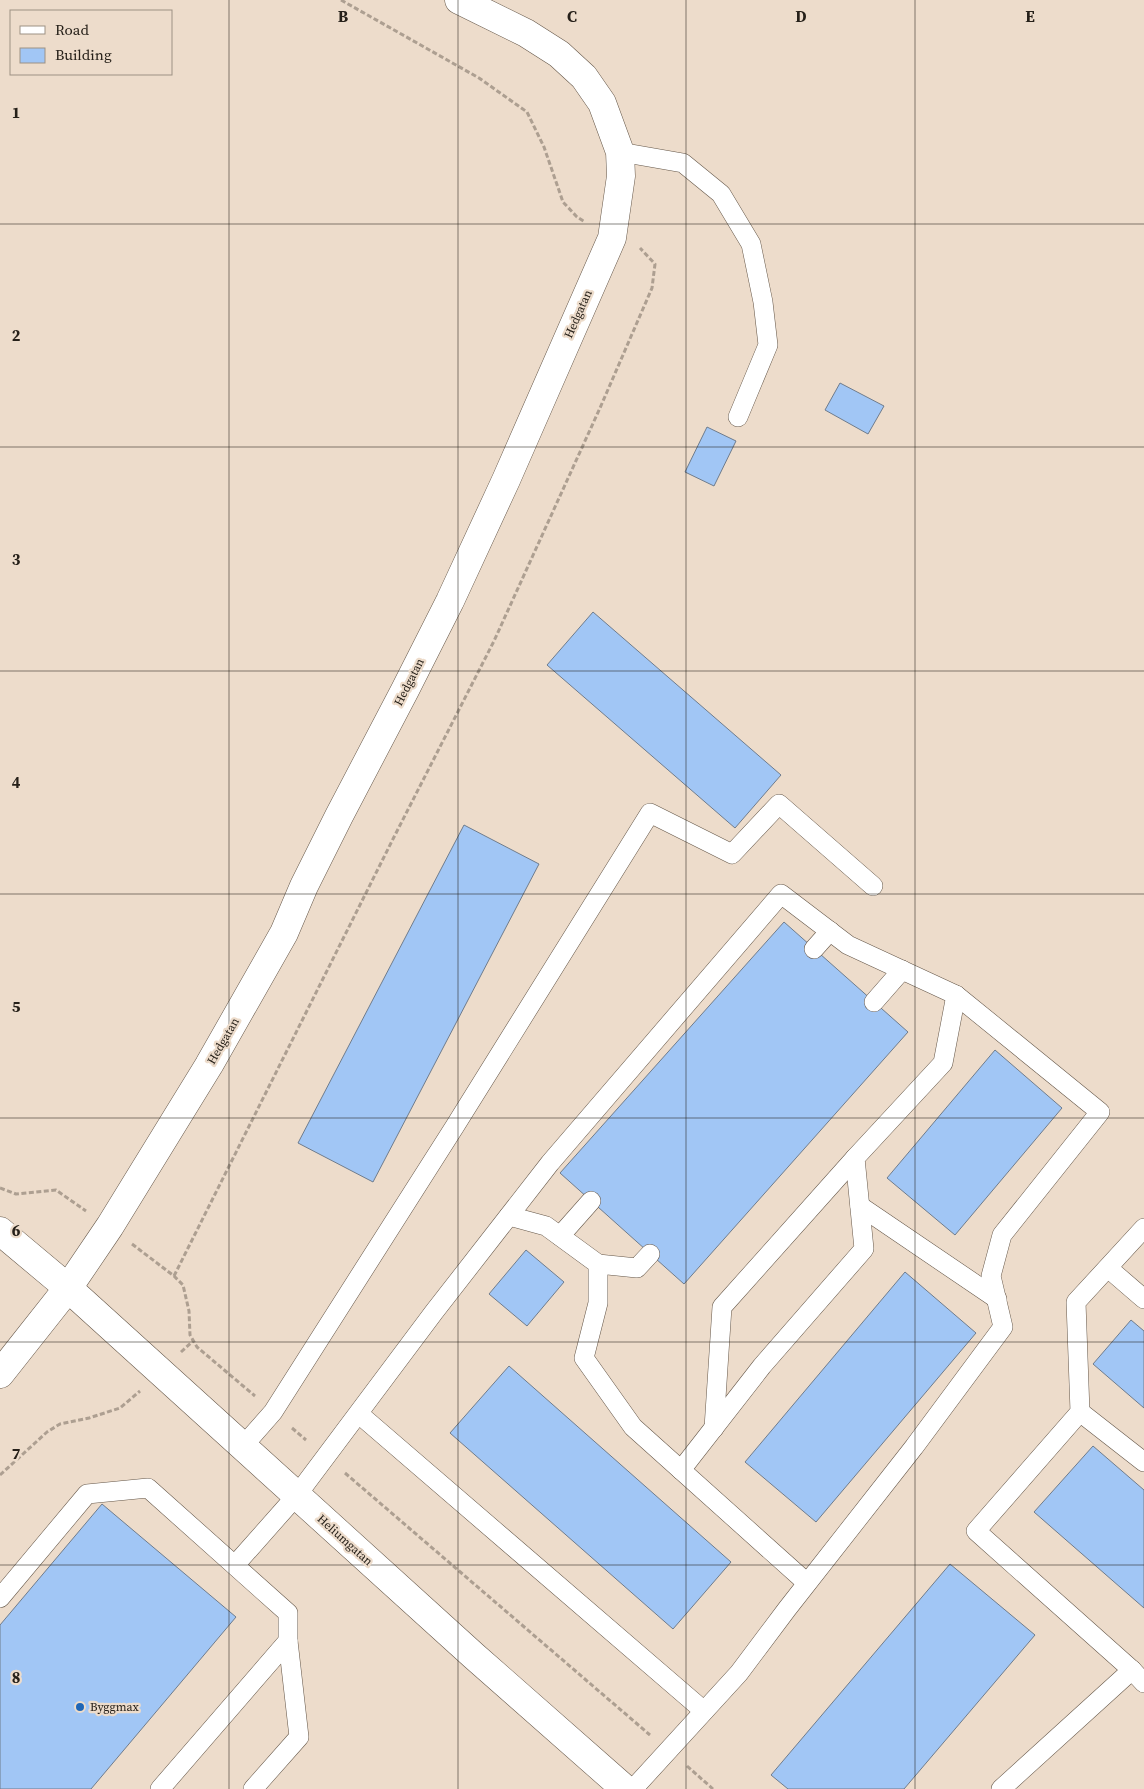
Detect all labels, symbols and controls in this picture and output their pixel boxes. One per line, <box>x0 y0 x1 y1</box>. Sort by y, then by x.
text: B <box>338 5 349 27</box>
text: C <box>567 5 577 27</box>
text: D <box>795 5 807 27</box>
text: E <box>1025 5 1035 27</box>
legend <box>10 10 172 75</box>
text: Road <box>55 19 89 40</box>
text: Building <box>55 44 112 65</box>
text: 1 <box>12 101 20 123</box>
street label: Hedgatan <box>560 287 596 341</box>
text: 2 <box>12 324 21 346</box>
text: 3 <box>12 548 21 570</box>
street label: Hedgatan <box>390 656 428 708</box>
text: 4 <box>12 771 21 793</box>
text: 5 <box>12 995 21 1017</box>
street label: Hedgatan <box>203 1015 243 1067</box>
text: 6 <box>12 1219 21 1241</box>
text: 7 <box>12 1442 21 1464</box>
street label: Heliumgatan <box>314 1511 376 1569</box>
text: 8 <box>12 1666 20 1688</box>
place label: Byggmax <box>90 1699 140 1715</box>
marker: Byggmax <box>74 1701 86 1713</box>

